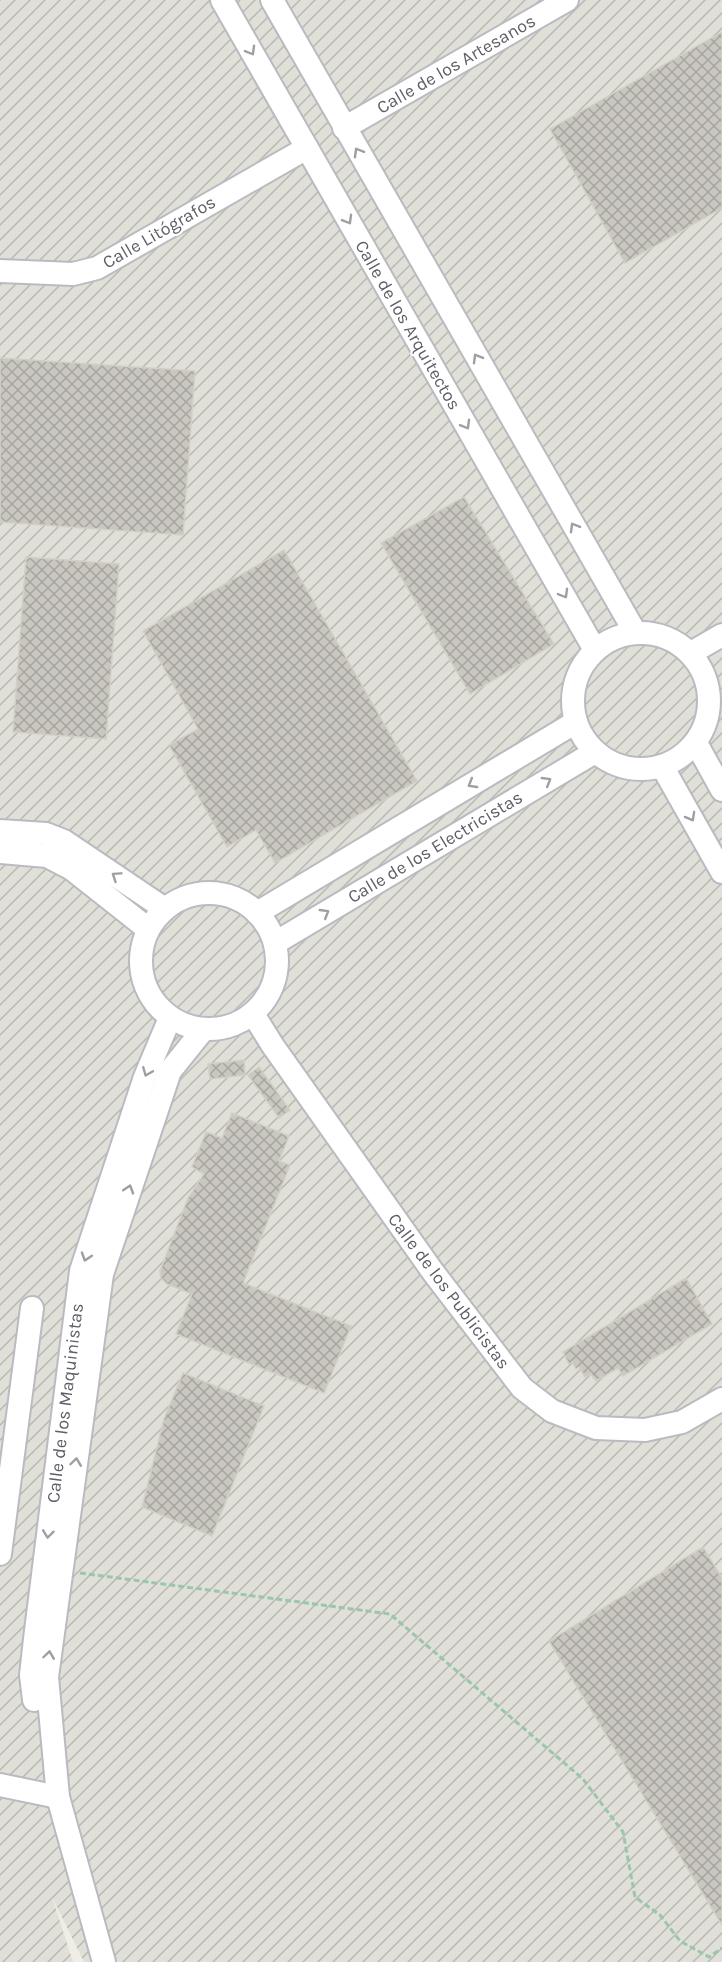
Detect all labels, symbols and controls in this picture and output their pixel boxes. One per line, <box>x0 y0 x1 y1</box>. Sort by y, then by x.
street label: Calle de los Artesanos <box>373 10 539 118</box>
one-way arrow <box>244 45 255 55</box>
one-way arrow <box>354 148 366 159</box>
street label: Calle Litógrafos <box>99 191 219 273</box>
one-way arrow <box>341 214 352 224</box>
street label: Calle de los Arquitectos <box>350 236 466 414</box>
one-way arrow <box>472 354 484 364</box>
one-way arrow <box>459 419 471 429</box>
one-way arrow <box>570 523 581 533</box>
one-way arrow <box>556 588 568 598</box>
one-way arrow <box>468 777 478 789</box>
one-way arrow <box>541 777 551 788</box>
street label: Calle de los Electricistas <box>344 786 526 908</box>
one-way arrow <box>684 811 695 821</box>
one-way arrow <box>112 872 123 883</box>
one-way arrow <box>319 909 329 920</box>
one-way arrow <box>142 1066 154 1077</box>
one-way arrow <box>122 1184 134 1195</box>
street label: Calle de los Publicistas <box>383 1209 515 1373</box>
one-way arrow <box>81 1251 93 1262</box>
street label: Calle de los Maquinistas <box>42 1302 88 1504</box>
one-way arrow <box>70 1458 82 1467</box>
one-way arrow <box>42 1529 55 1538</box>
one-way arrow <box>43 1651 55 1660</box>

